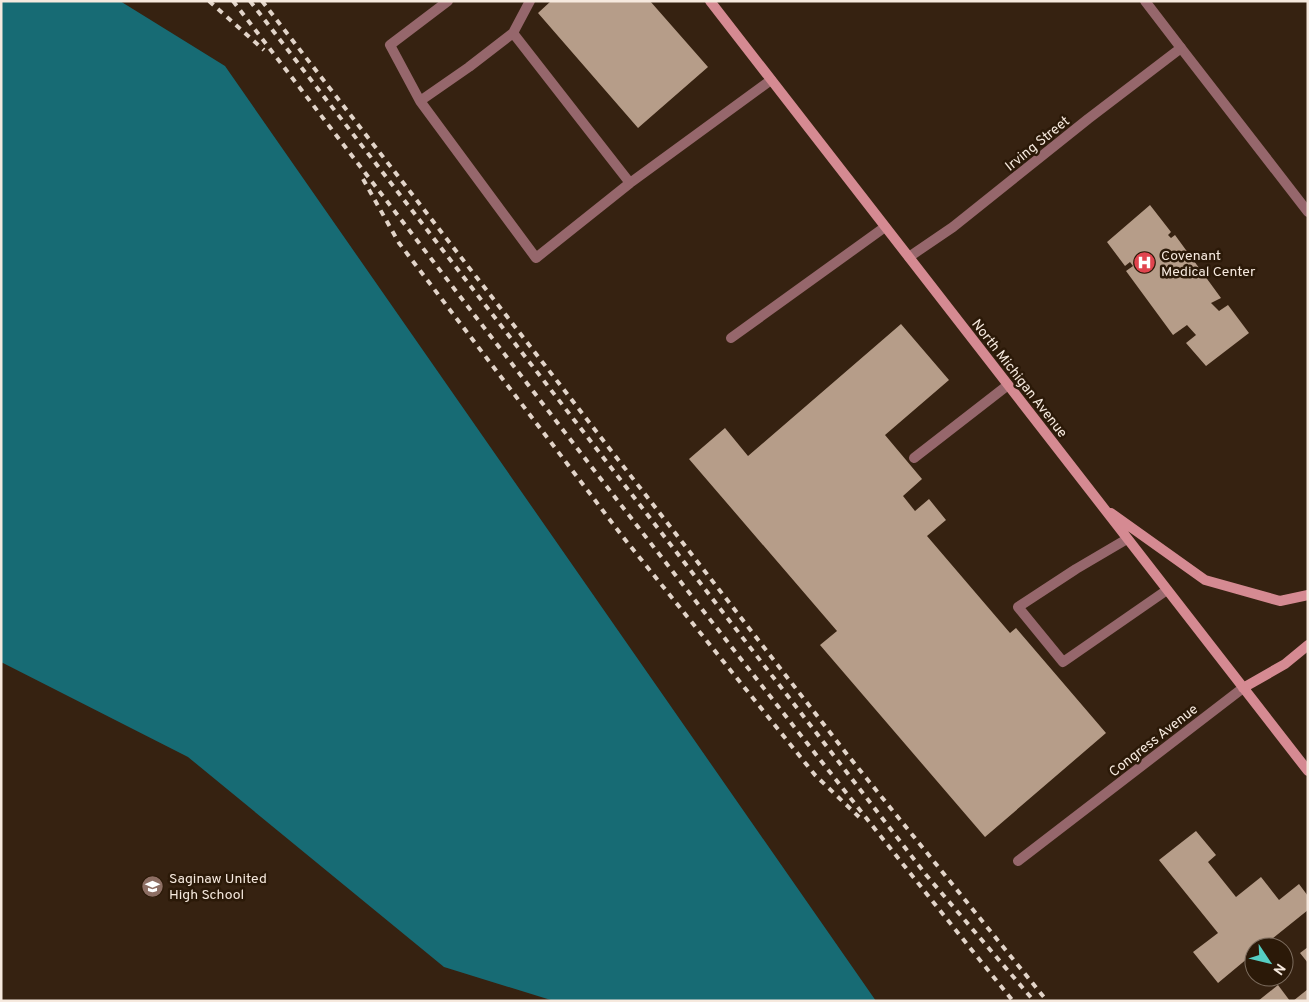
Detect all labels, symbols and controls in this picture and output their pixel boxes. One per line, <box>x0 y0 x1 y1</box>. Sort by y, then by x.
street label: Irving Street <box>1002 113 1074 175</box>
place label: Covenant Medical Center <box>1161 248 1256 281</box>
hospital icon: Covenant Medical Center <box>1133 251 1157 275</box>
street label: North Michigan Avenue <box>967 316 1070 442</box>
street label: Congress Avenue <box>1106 701 1202 781</box>
place label: Saginaw United High School <box>169 871 267 904</box>
school or university icon: Saginaw United High School <box>141 874 165 898</box>
north arrow <box>1244 937 1294 987</box>
text: N <box>1269 960 1288 978</box>

